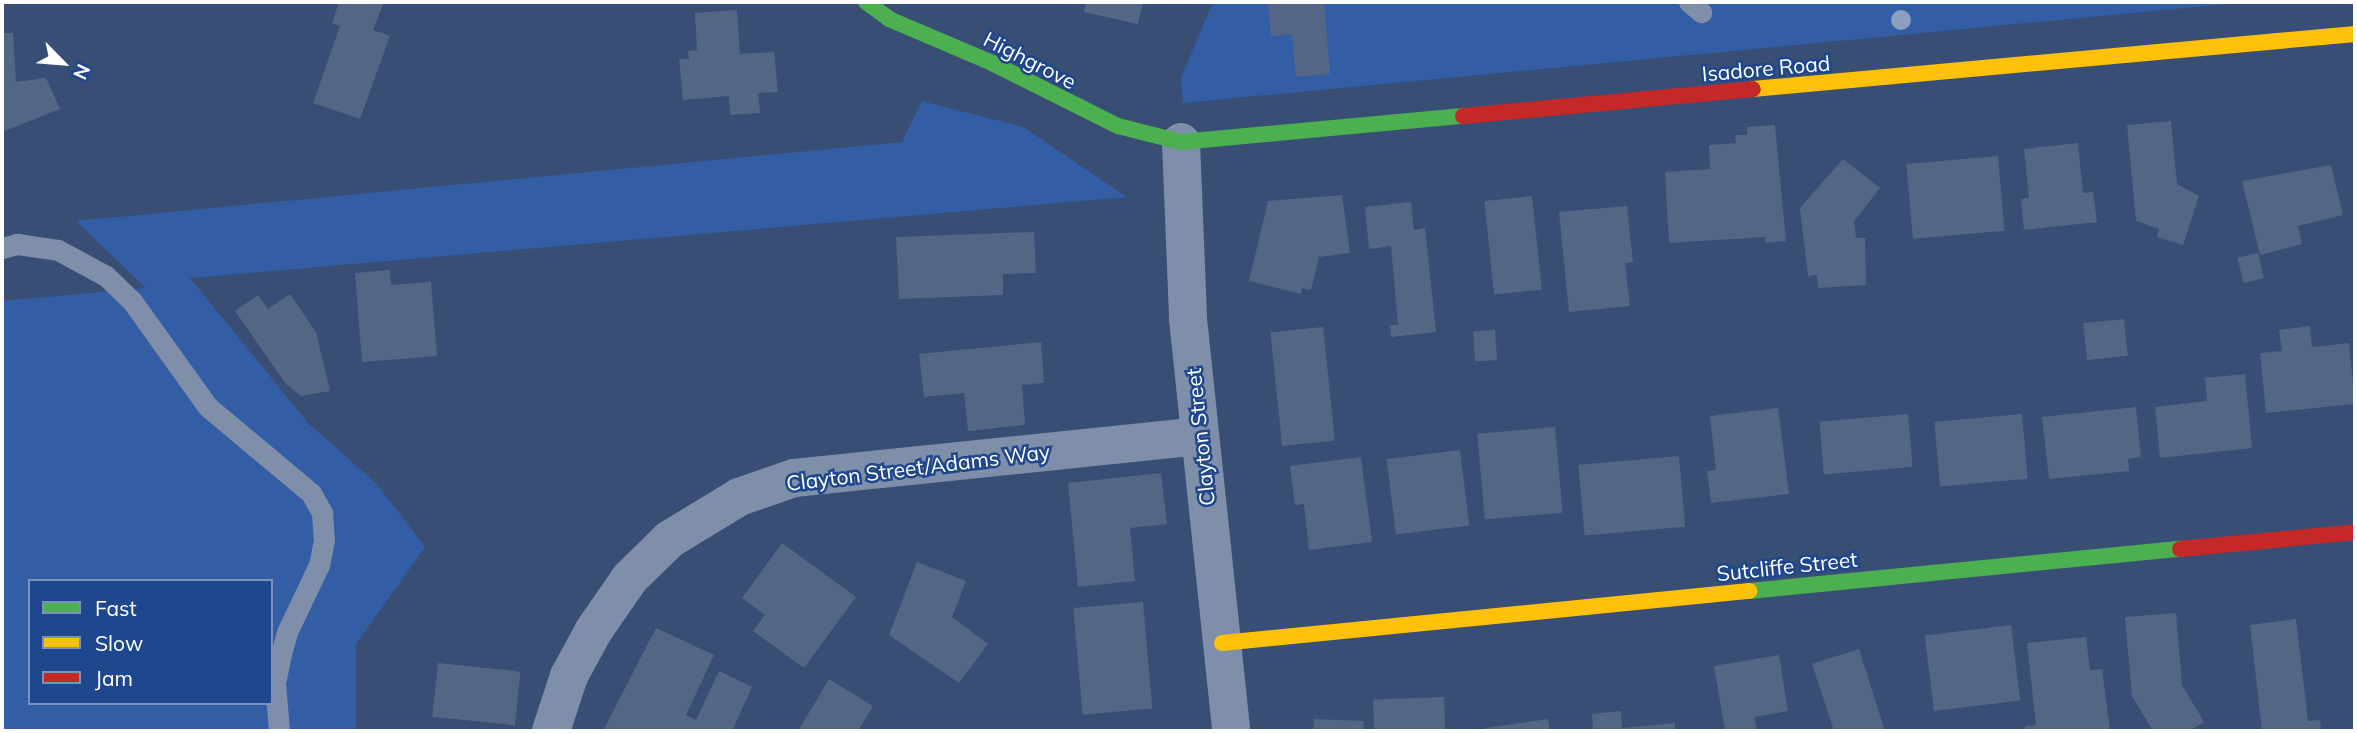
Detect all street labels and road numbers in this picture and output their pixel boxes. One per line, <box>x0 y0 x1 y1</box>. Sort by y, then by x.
street label: Highgrove <box>980 26 1080 94</box>
street label: Isadore Road <box>1701 50 1831 86</box>
street label: Clayton Street <box>1180 367 1220 507</box>
street label: Clayton Street/Adams Way <box>785 438 1051 496</box>
street label: Sutcliffe Street <box>1715 546 1859 586</box>

